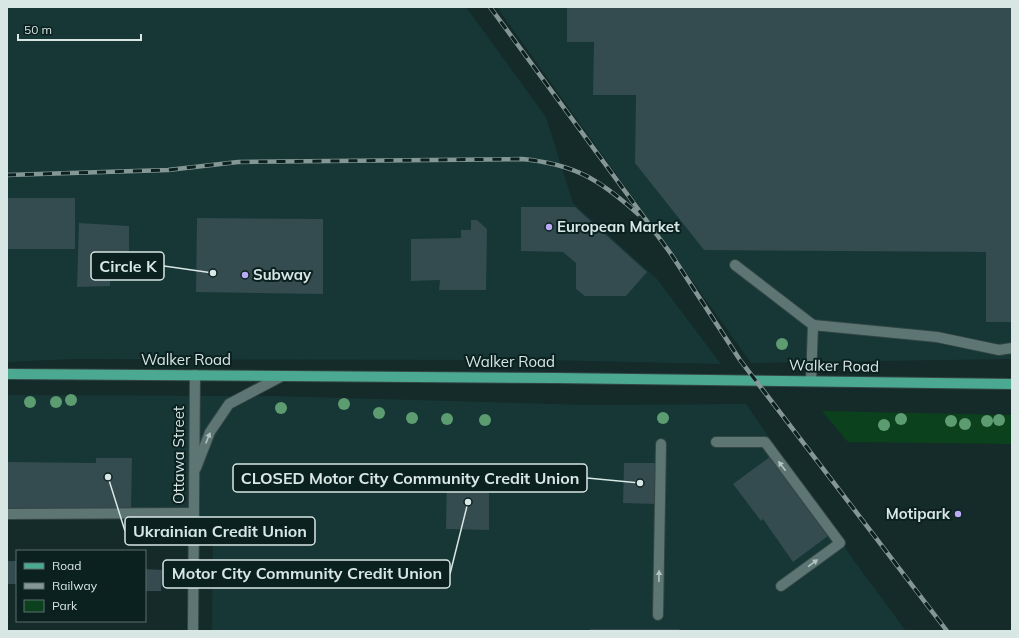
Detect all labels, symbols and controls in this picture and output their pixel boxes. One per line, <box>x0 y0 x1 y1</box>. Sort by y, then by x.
scale bar <box>18 16 141 42</box>
text: 50 m <box>24 22 52 37</box>
place label: European Market <box>557 217 680 236</box>
marker: European Market <box>544 222 554 232</box>
callout: Circle K <box>91 252 164 280</box>
text: Circle K <box>99 256 158 276</box>
place label: Subway <box>253 265 312 284</box>
marker: Subway <box>240 270 250 280</box>
street label: Walker Road <box>141 350 231 369</box>
street label: Walker Road <box>465 352 555 371</box>
street label: Walker Road <box>789 355 879 376</box>
street label: Ottawa Street <box>169 406 188 504</box>
one-way arrow <box>206 431 212 443</box>
one-way arrow <box>778 460 786 471</box>
callout: CLOSED Motor City Community Credit Union <box>233 464 587 492</box>
text: CLOSED Motor City Community Credit Union <box>241 468 579 488</box>
place label: Motipark <box>886 504 951 523</box>
marker: Motipark <box>953 509 963 519</box>
callout: Ukrainian Credit Union <box>125 517 315 545</box>
text: Ukrainian Credit Union <box>133 521 307 541</box>
legend <box>16 550 146 622</box>
text: Road <box>52 558 81 573</box>
one-way arrow <box>807 559 818 567</box>
callout: Motor City Community Credit Union <box>163 560 450 588</box>
text: Motor City Community Credit Union <box>172 563 442 583</box>
one-way arrow <box>656 569 662 582</box>
text: Railway <box>52 578 98 593</box>
text: Park <box>52 598 78 613</box>

